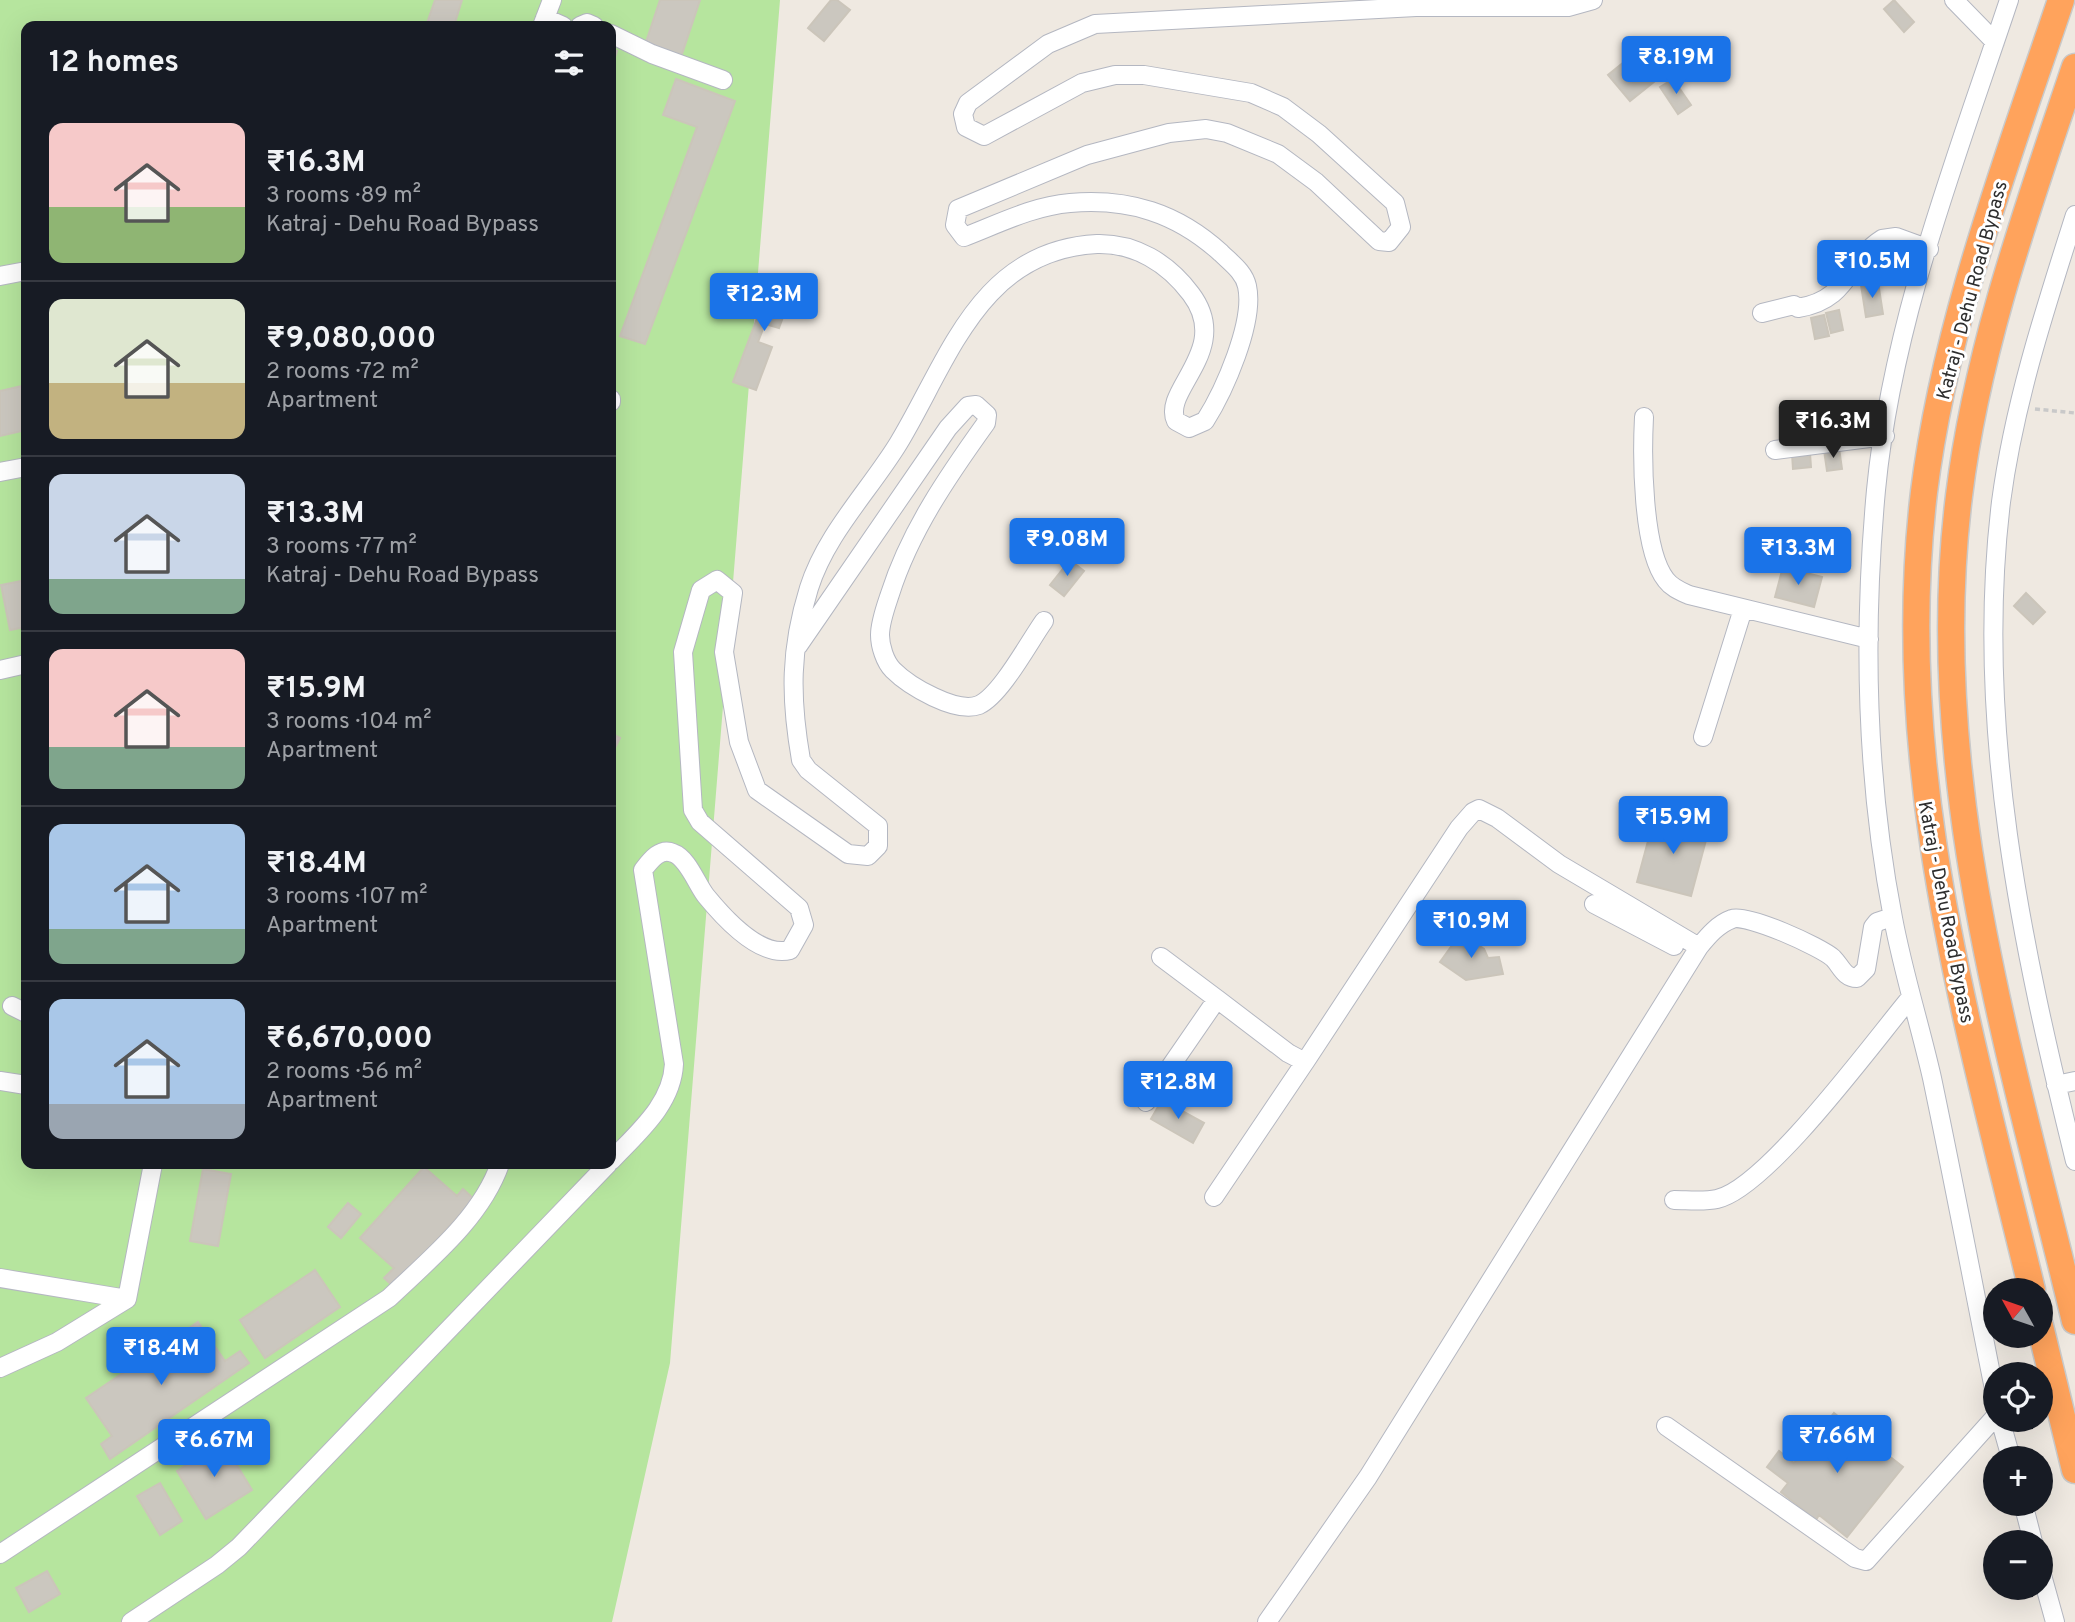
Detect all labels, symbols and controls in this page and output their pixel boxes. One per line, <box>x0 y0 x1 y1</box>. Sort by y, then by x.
pin: ₹8.19M <box>1619 36 1733 96</box>
icon: filters <box>550 44 588 82</box>
text: ₹8.19M <box>1638 44 1714 73</box>
text: 12 homes <box>49 45 179 82</box>
text: ₹16.3M <box>266 145 366 182</box>
icon: home <box>105 151 189 235</box>
street label: Katraj - Dehu Road Bypass <box>1932 178 2014 403</box>
text: 3 rooms · 89 m² <box>266 182 421 211</box>
text: Katraj - Dehu Road Bypass <box>266 211 539 240</box>
pin: ₹10.5M <box>1815 240 1929 300</box>
text: ₹10.5M <box>1833 248 1911 277</box>
pin: ₹12.3M <box>707 274 821 333</box>
text: ₹12.3M <box>726 281 802 310</box>
text: ₹9,080,000 <box>266 321 436 358</box>
icon: home <box>105 327 189 411</box>
text: 2 rooms · 72 m² <box>266 358 419 387</box>
text: Apartment <box>266 387 378 416</box>
pin: ₹16.3M <box>1776 400 1890 460</box>
text: ₹16.3M <box>1795 408 1871 437</box>
text: ₹13.3M <box>266 496 364 533</box>
icon: home <box>105 502 189 586</box>
pin: ₹9.08M <box>1010 518 1124 578</box>
text: ₹9.08M <box>1026 526 1108 555</box>
pin: ₹13.3M <box>1741 528 1855 587</box>
text: 3 rooms · 77 m² <box>266 533 417 562</box>
text: ₹13.3M <box>1760 535 1836 564</box>
text: Katraj - Dehu Road Bypass <box>266 562 539 591</box>
text: ₹15.9M <box>266 671 366 708</box>
icon: home <box>105 677 189 761</box>
text: 3 rooms · 104 m² <box>266 708 431 737</box>
text: Apartment <box>266 737 378 766</box>
pin: ₹15.9M <box>1616 796 1730 856</box>
street label: Katraj - Dehu Road Bypass <box>1912 799 1978 1025</box>
text: ₹15.9M <box>1635 804 1711 833</box>
text: ₹18.4M <box>266 846 367 883</box>
icon: home <box>105 852 189 936</box>
text: 3 rooms · 107 m² <box>266 883 428 912</box>
pin: ₹10.9M <box>1414 900 1528 960</box>
text: ₹10.9M <box>1432 908 1510 937</box>
text: Apartment <box>266 912 378 941</box>
text: ₹6,670,000 <box>266 1021 433 1058</box>
icon: home <box>105 1027 189 1111</box>
text: 2 rooms · 56 m² <box>266 1058 422 1087</box>
pin: ₹12.8M <box>1121 1062 1235 1121</box>
text: ₹12.8M <box>1140 1069 1216 1098</box>
text: Apartment <box>266 1087 378 1116</box>
north arrow <box>1983 1278 2053 1348</box>
map controls <box>1983 1278 2053 1600</box>
pin: ₹18.4M <box>104 1328 218 1387</box>
text: ₹18.4M <box>122 1335 200 1364</box>
button: locate <box>1983 1362 2053 1432</box>
pin: ₹7.66M <box>1780 1416 1894 1475</box>
pin: ₹6.67M <box>157 1420 271 1479</box>
text: ₹7.66M <box>1798 1423 1876 1452</box>
text: ₹6.67M <box>174 1427 254 1456</box>
button: + <box>1983 1446 2053 1516</box>
button: − <box>1983 1530 2053 1600</box>

